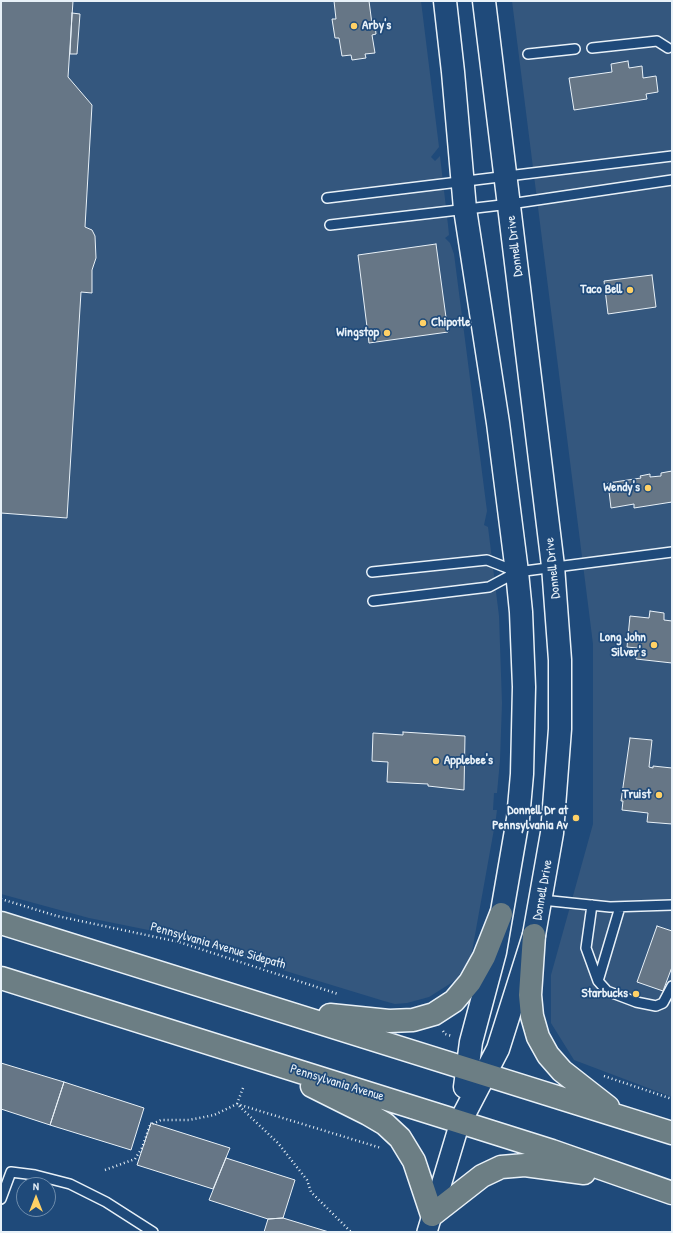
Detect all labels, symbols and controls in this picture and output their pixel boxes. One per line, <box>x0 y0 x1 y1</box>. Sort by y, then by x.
place label: Arby's <box>362 18 391 34</box>
marker: Arby's <box>349 21 359 31</box>
street label: Donnell Drive <box>504 215 526 277</box>
place label: Taco Bell <box>580 282 622 298</box>
marker: Taco Bell <box>625 285 635 295</box>
place label: Chipotle <box>431 315 470 331</box>
marker: Chipotle <box>418 318 428 328</box>
place label: Wingstop <box>336 325 379 341</box>
marker: Wingstop <box>382 328 392 338</box>
place label: Wendy's <box>603 480 640 496</box>
marker: Wendy's <box>643 483 653 493</box>
street label: Donnell Drive <box>542 537 564 599</box>
place label: Long John Silver's <box>600 630 646 661</box>
marker: Long John Silver's <box>649 640 659 650</box>
place label: Applebee's <box>444 753 493 769</box>
marker: Applebee's <box>431 756 441 766</box>
place label: Truist <box>622 787 651 803</box>
marker: Truist <box>654 790 664 800</box>
place label: Donnell Dr at Pennsylvania Av <box>492 803 568 834</box>
marker: Donnell Dr at Pennsylvania Av <box>571 813 581 823</box>
street label: Donnell Drive <box>530 858 556 922</box>
street label: Pennsylvania Avenue Sidepath <box>149 919 287 973</box>
place label: Starbucks <box>581 986 628 1002</box>
marker: Starbucks <box>631 989 641 999</box>
street label: Pennsylvania Avenue <box>288 1061 386 1105</box>
north arrow <box>16 1177 56 1217</box>
text: N <box>33 1179 39 1193</box>

